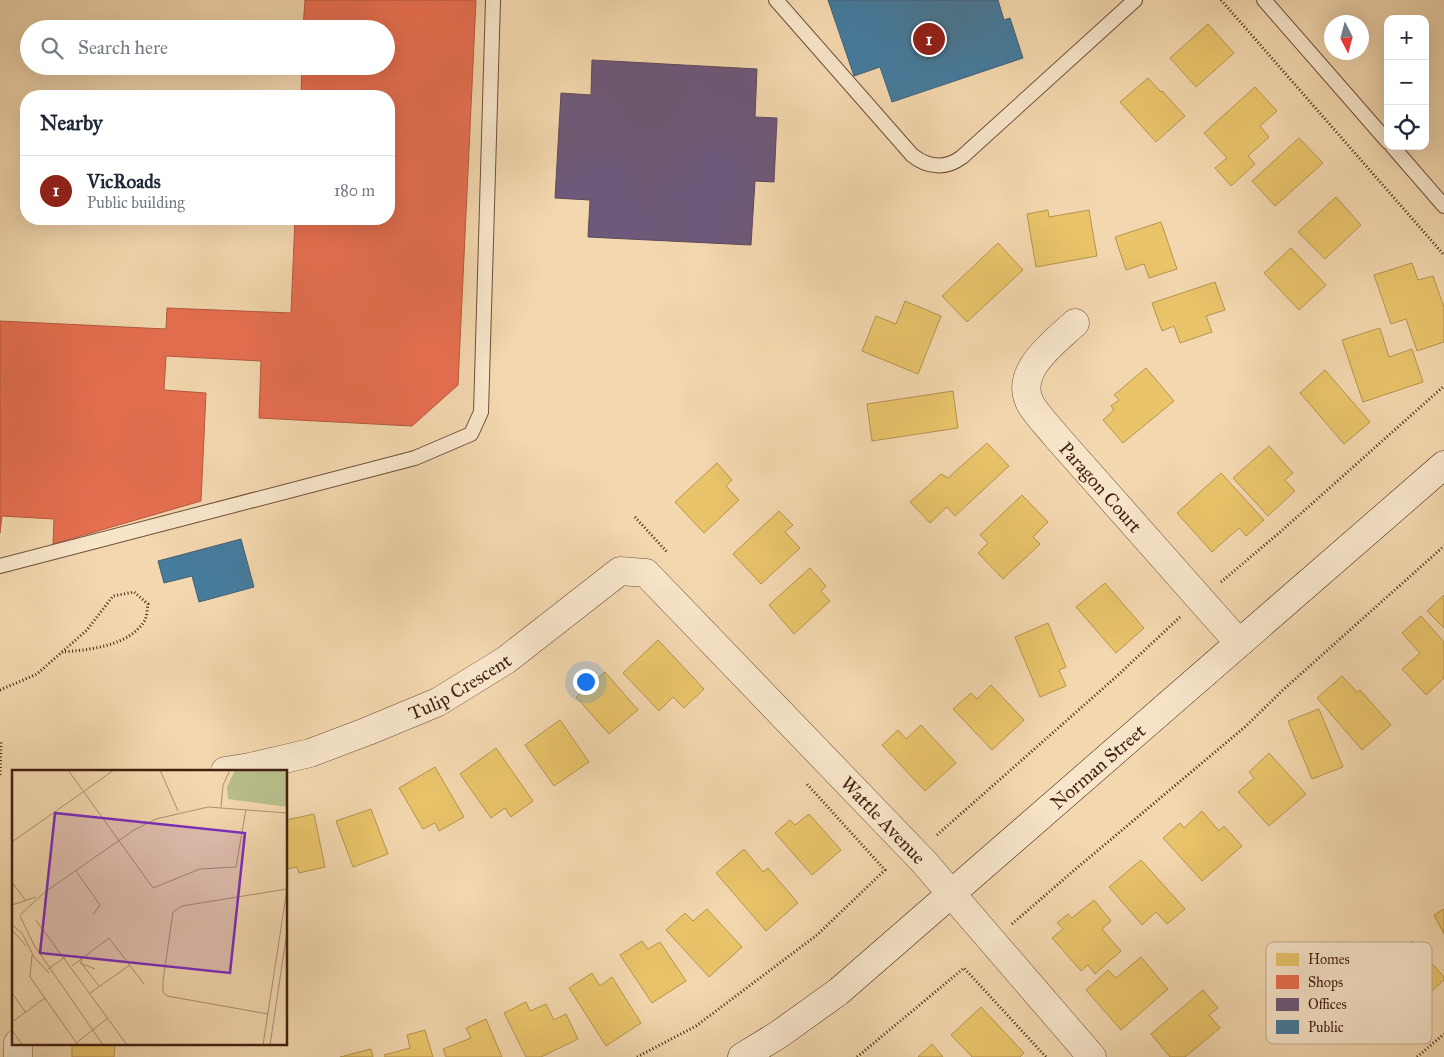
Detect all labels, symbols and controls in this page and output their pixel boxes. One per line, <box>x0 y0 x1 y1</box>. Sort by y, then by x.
north arrow <box>1324 15 1369 60</box>
map controls <box>1384 15 1429 150</box>
button: + <box>1384 15 1429 60</box>
search box <box>20 20 395 75</box>
pin: 1 <box>913 20 945 58</box>
icon: search <box>38 34 66 62</box>
text: Search here <box>78 36 168 59</box>
button: − <box>1384 60 1429 105</box>
button: locate <box>1384 105 1429 150</box>
text: Nearby <box>40 110 103 136</box>
text: VicRoads <box>87 170 161 193</box>
text: 1 <box>53 181 59 200</box>
text: 180 m <box>334 181 375 200</box>
text: Public building <box>87 193 185 212</box>
street label: Paragon Court <box>1054 437 1147 538</box>
street label: Tulip Crescent <box>405 649 516 725</box>
your location <box>573 669 599 695</box>
street label: Norman Street <box>1046 719 1150 814</box>
inset map <box>12 770 288 1044</box>
street label: Wattle Avenue <box>836 772 931 869</box>
legend <box>1266 942 1432 1044</box>
text: Homes <box>1308 951 1350 968</box>
text: Shops <box>1308 974 1343 991</box>
text: Offices <box>1308 996 1347 1013</box>
text: Public <box>1308 1019 1344 1036</box>

